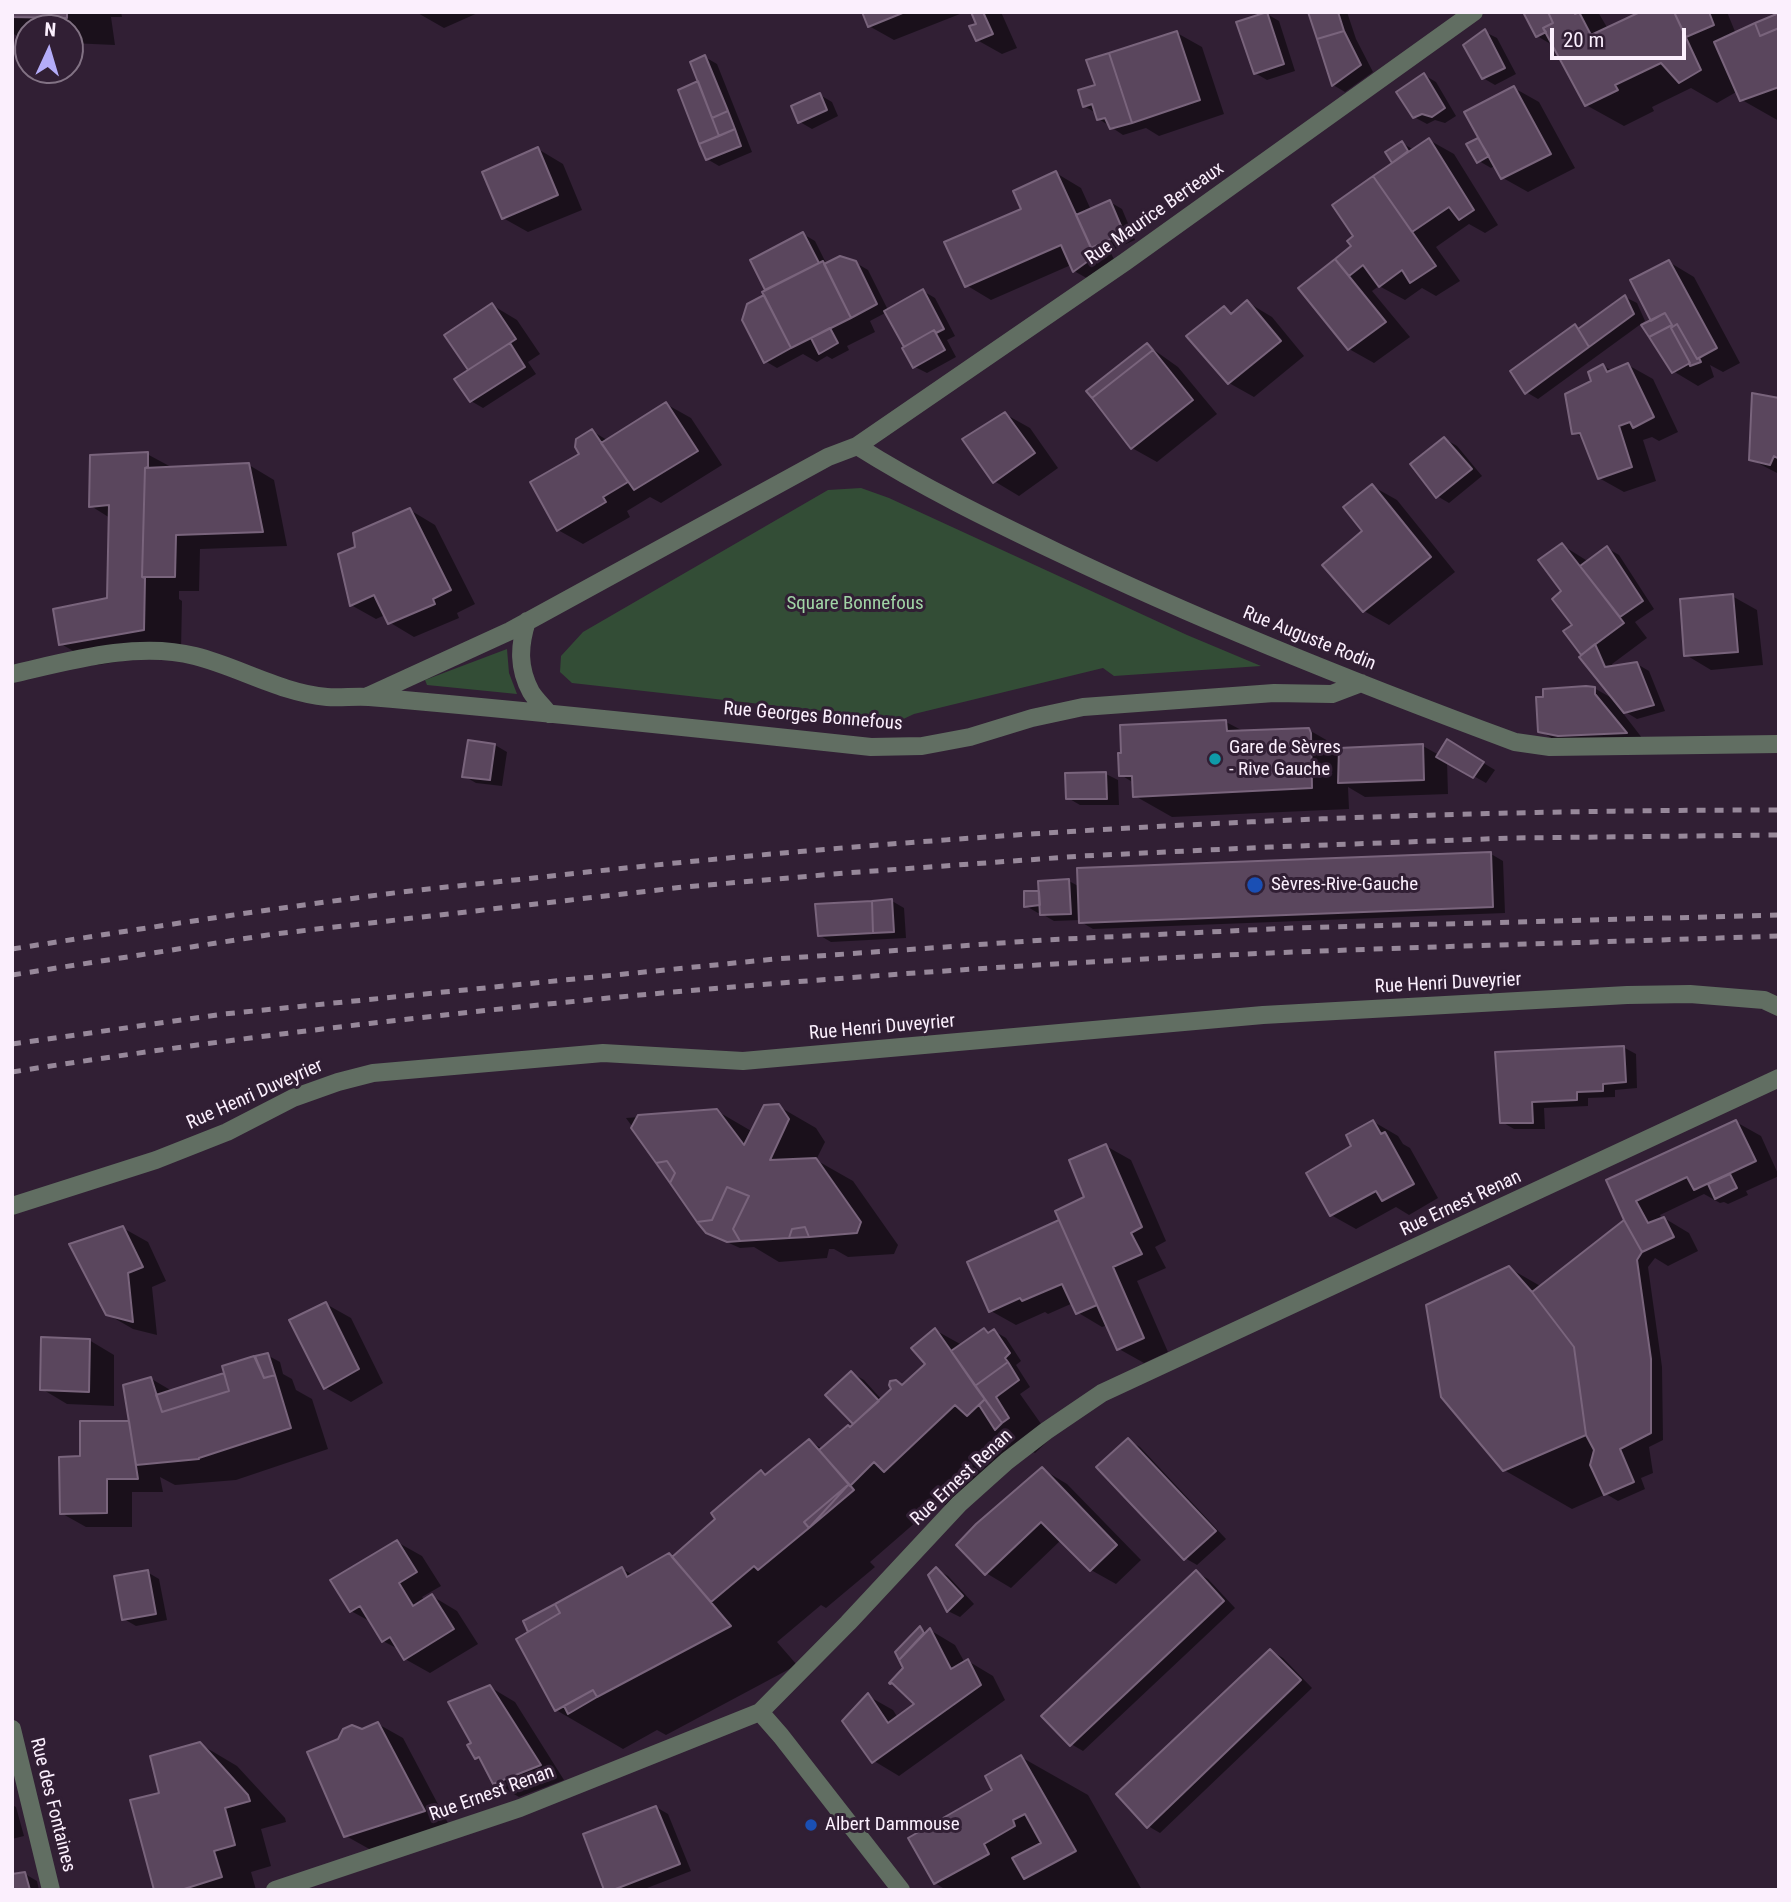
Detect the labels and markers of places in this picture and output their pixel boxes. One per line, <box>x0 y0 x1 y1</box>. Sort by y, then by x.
place label: Gare de Sèvres - Rive Gauche <box>1229 737 1341 781</box>
marker: Gare de Sèvres - Rive Gauche <box>1207 751 1223 767</box>
place label: Sèvres-Rive-Gauche <box>1271 874 1418 896</box>
marker: Sèvres-Rive-Gauche <box>1245 875 1265 895</box>
place label: Albert Dammouse <box>825 1814 960 1836</box>
marker: Albert Dammouse <box>803 1817 819 1833</box>

